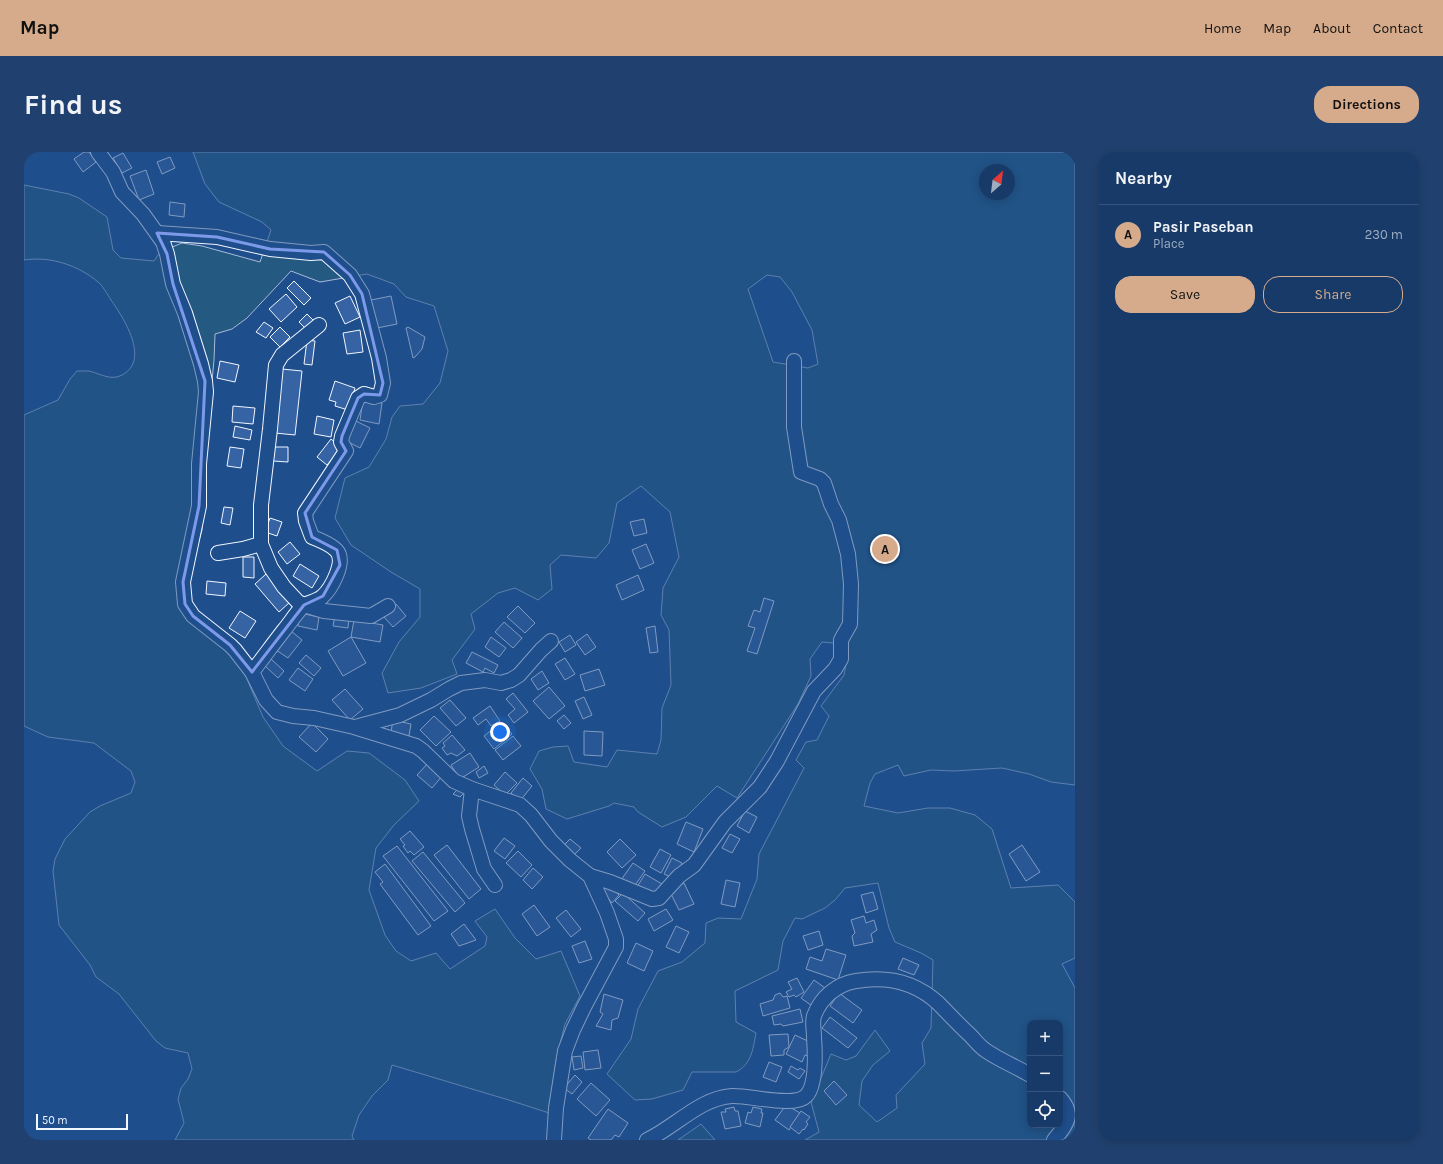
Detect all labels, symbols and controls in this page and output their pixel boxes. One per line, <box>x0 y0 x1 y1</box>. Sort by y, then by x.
text: Map <box>20 17 59 39</box>
text: Home <box>1204 20 1241 37</box>
text: Map <box>1263 20 1291 37</box>
text: About <box>1313 20 1351 37</box>
text: Contact <box>1373 20 1423 37</box>
button: Directions <box>1314 86 1419 123</box>
text: Find us <box>24 88 123 121</box>
north arrow <box>979 164 1015 200</box>
text: Nearby <box>1115 168 1172 188</box>
text: Pasir Paseban <box>1153 218 1254 236</box>
text: A <box>1124 227 1132 242</box>
text: 230 m <box>1365 227 1403 242</box>
text: Place <box>1153 236 1184 251</box>
button: Save <box>1115 276 1255 313</box>
button: Share <box>1263 276 1403 313</box>
pin: A <box>872 534 898 564</box>
your location <box>490 722 510 742</box>
map controls <box>1027 1020 1063 1128</box>
button: + <box>1027 1020 1063 1056</box>
button: − <box>1027 1056 1063 1092</box>
button: locate <box>1027 1092 1063 1128</box>
scale bar <box>36 1112 128 1131</box>
text: 50 m <box>42 1114 68 1127</box>

